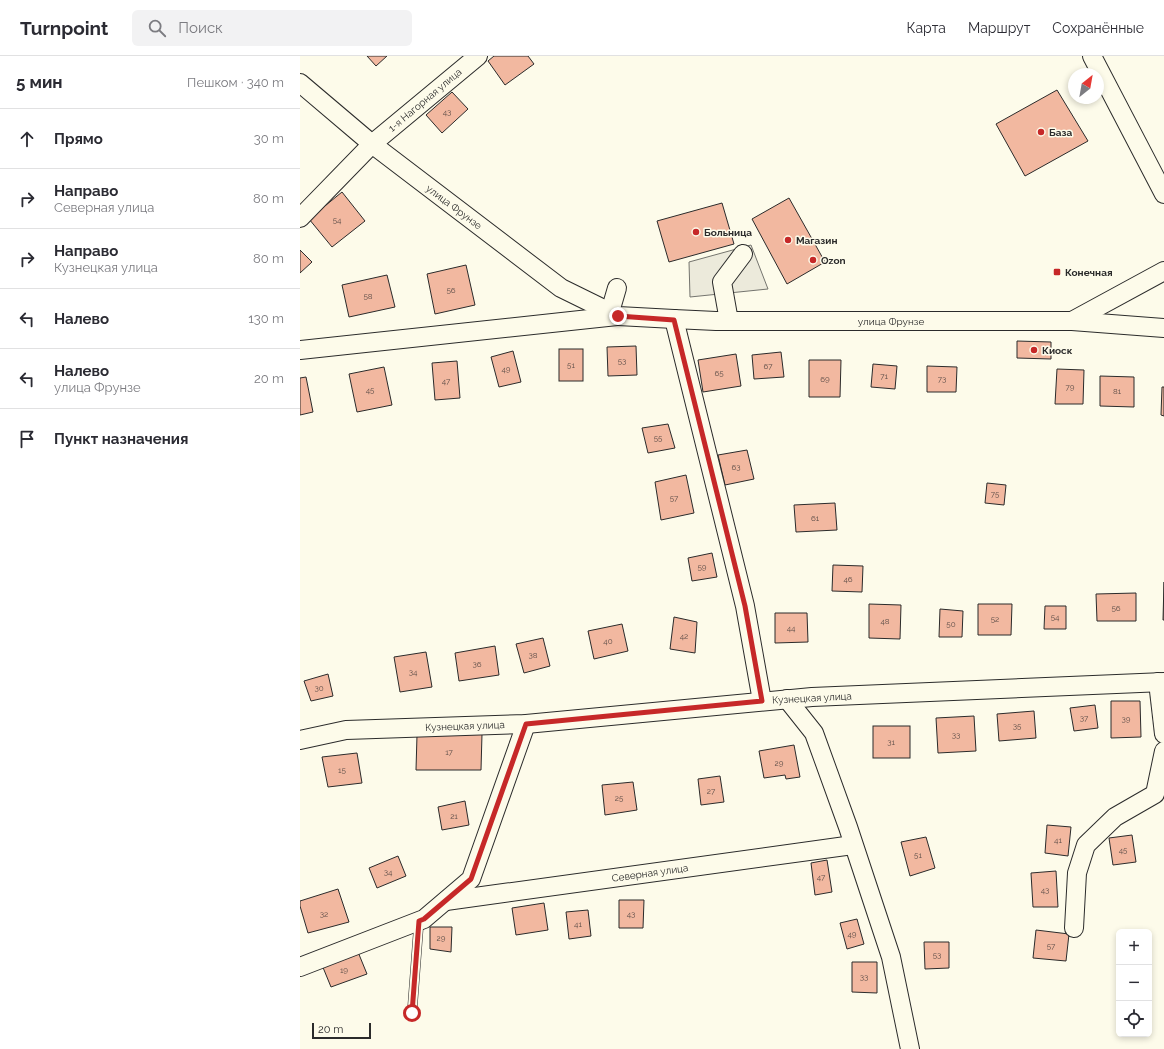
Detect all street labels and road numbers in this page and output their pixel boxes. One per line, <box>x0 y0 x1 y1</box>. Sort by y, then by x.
street label: 1-я Нагорная улица <box>386 66 464 134</box>
street label: улица Фрунзе <box>424 183 484 232</box>
street label: улица Фрунзе <box>858 316 924 327</box>
street label: Кузнецкая улица <box>772 690 852 706</box>
street label: Кузнецкая улица <box>425 719 505 733</box>
street label: Северная улица <box>611 862 689 884</box>

